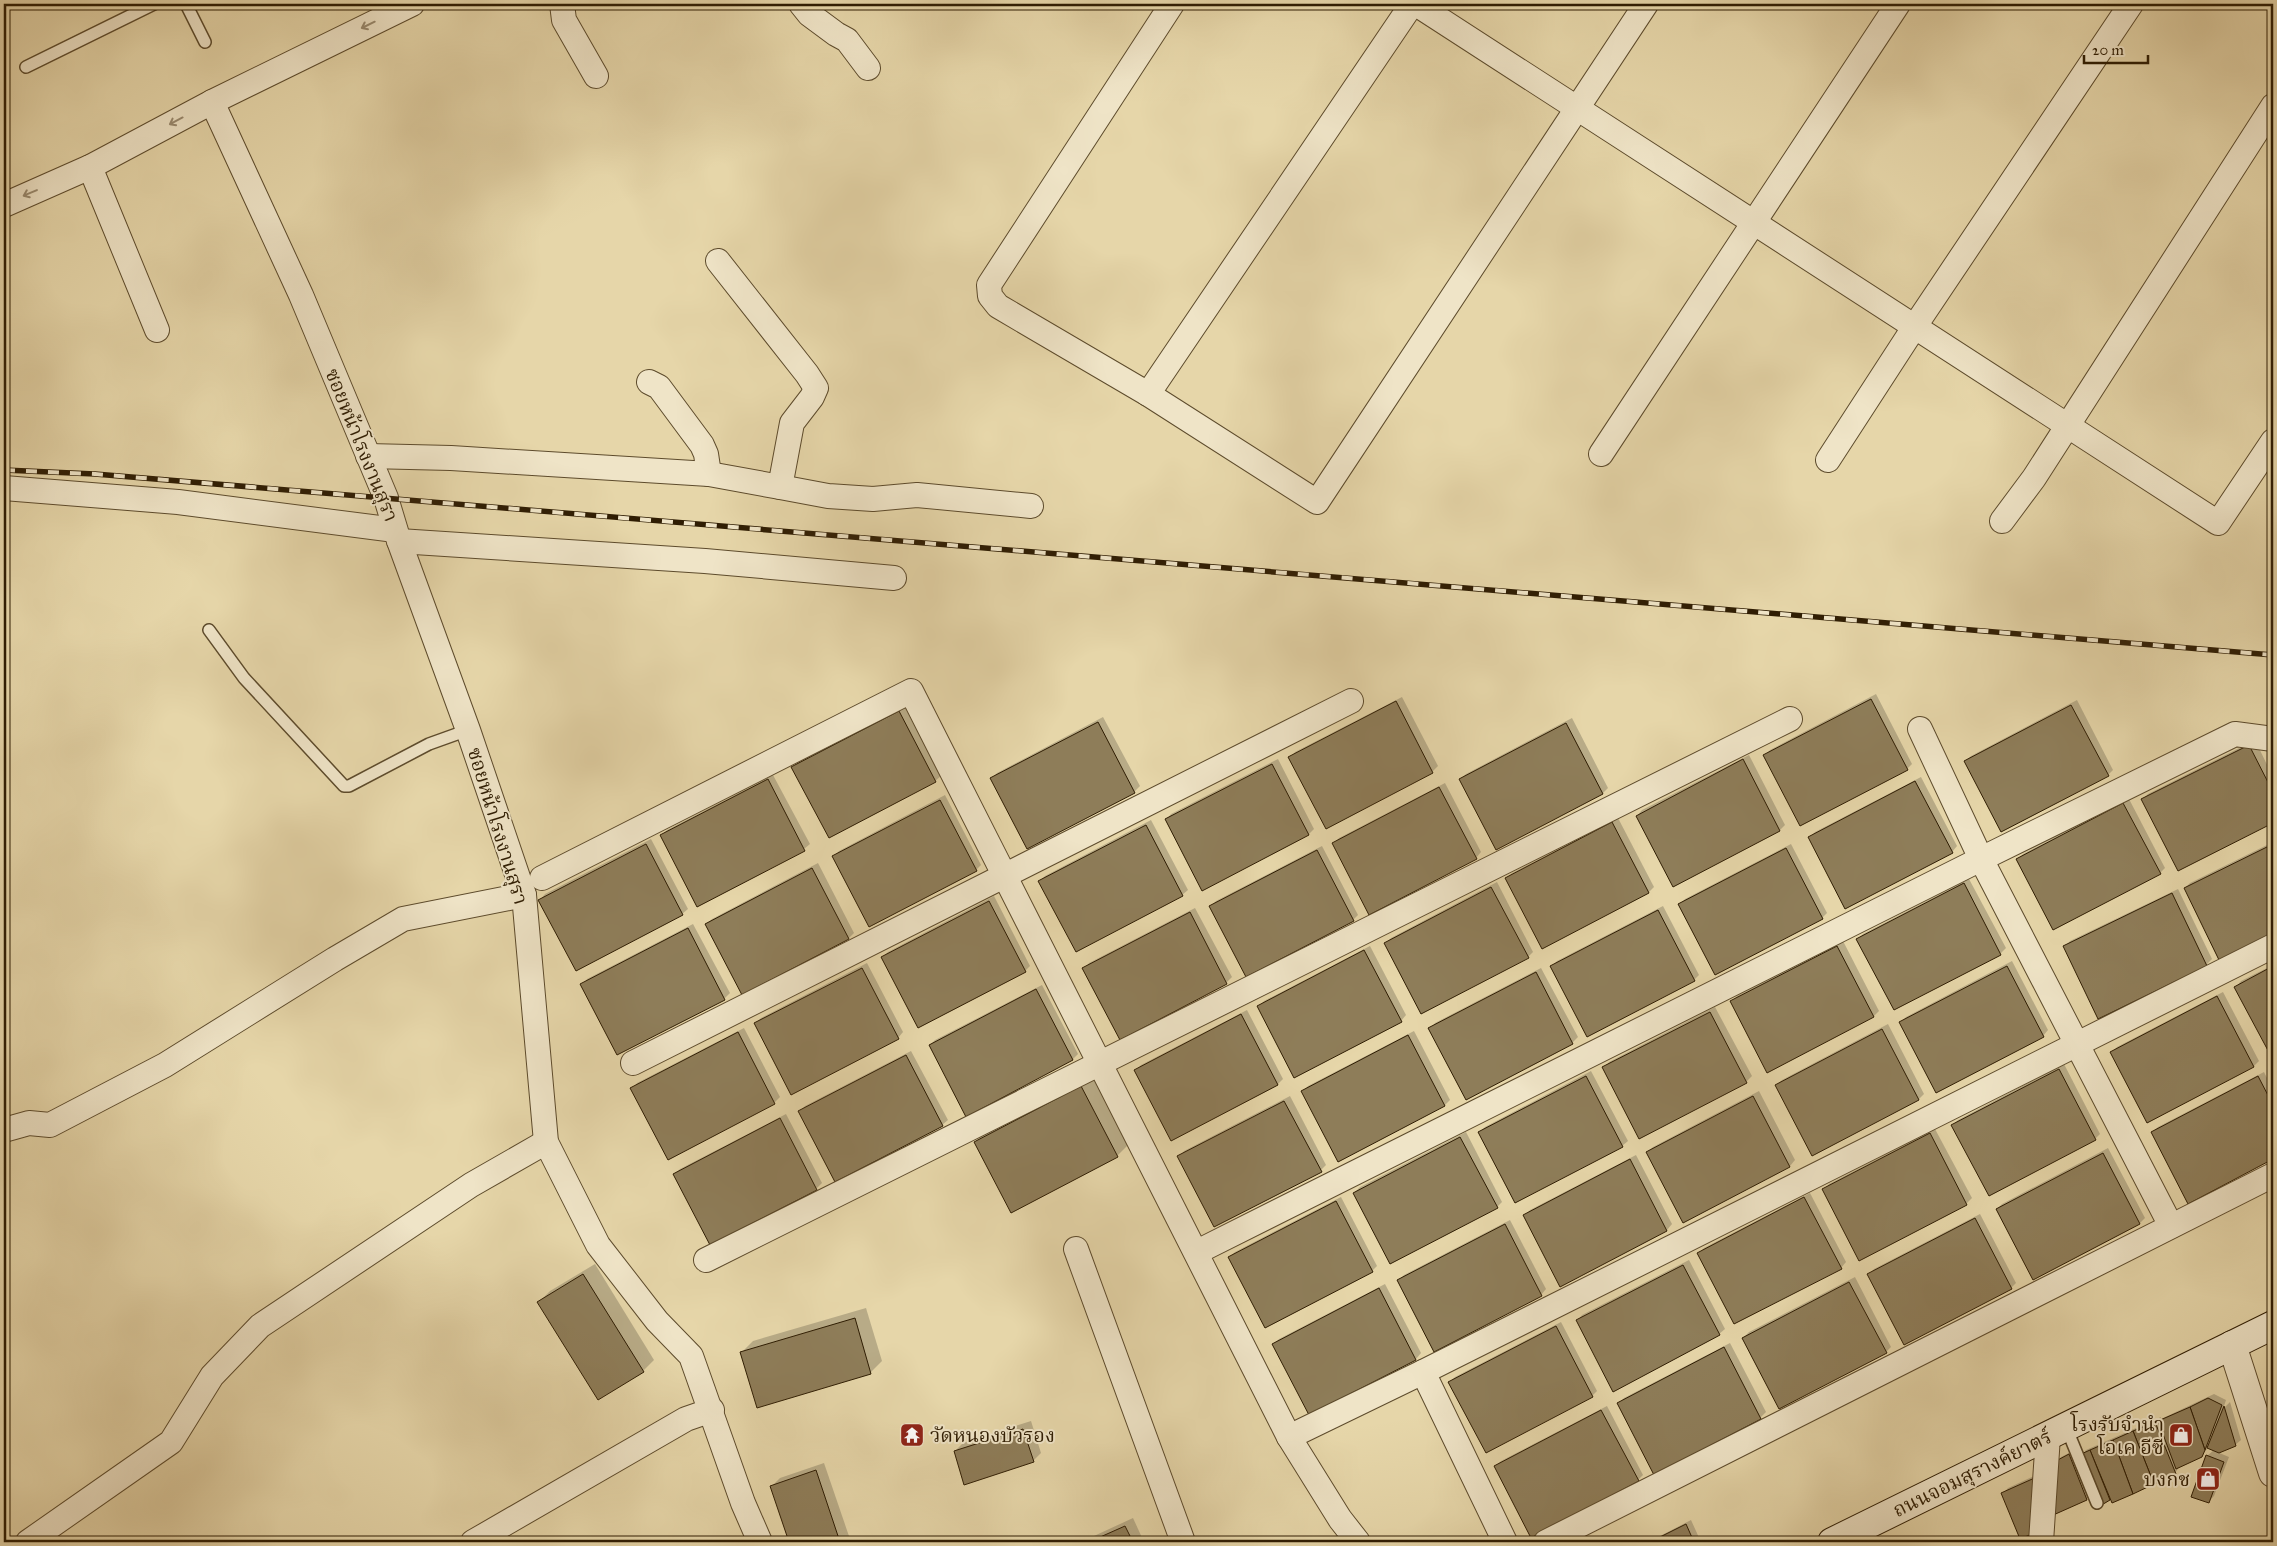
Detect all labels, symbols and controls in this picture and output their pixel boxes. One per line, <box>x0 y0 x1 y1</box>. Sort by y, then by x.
one-way arrow <box>361 21 376 30</box>
scale bar <box>2084 32 2148 64</box>
text: 20 m <box>2092 41 2124 59</box>
one-way arrow <box>168 116 183 126</box>
one-way arrow <box>23 189 38 199</box>
street label: ซอยหน้าโรงงานสุรา <box>319 364 406 525</box>
street label: ซอยหน้าโรงงานสุรา <box>462 744 535 908</box>
place label: โรงรับจำนำ โอเค อีซี่ <box>2070 1410 2164 1459</box>
temple icon: วัดหนองบัวรอง <box>899 1422 925 1448</box>
shop icon: โรงรับจำนำ โอเค อีซี่ <box>2168 1422 2194 1448</box>
place label: วัดหนองบัวรอง <box>930 1423 1055 1447</box>
street label: ถนนจอมสุรางค์ยาตร์ <box>1889 1424 2057 1523</box>
shop icon: บงกช <box>2195 1466 2221 1492</box>
place label: บงกช <box>2144 1467 2190 1491</box>

